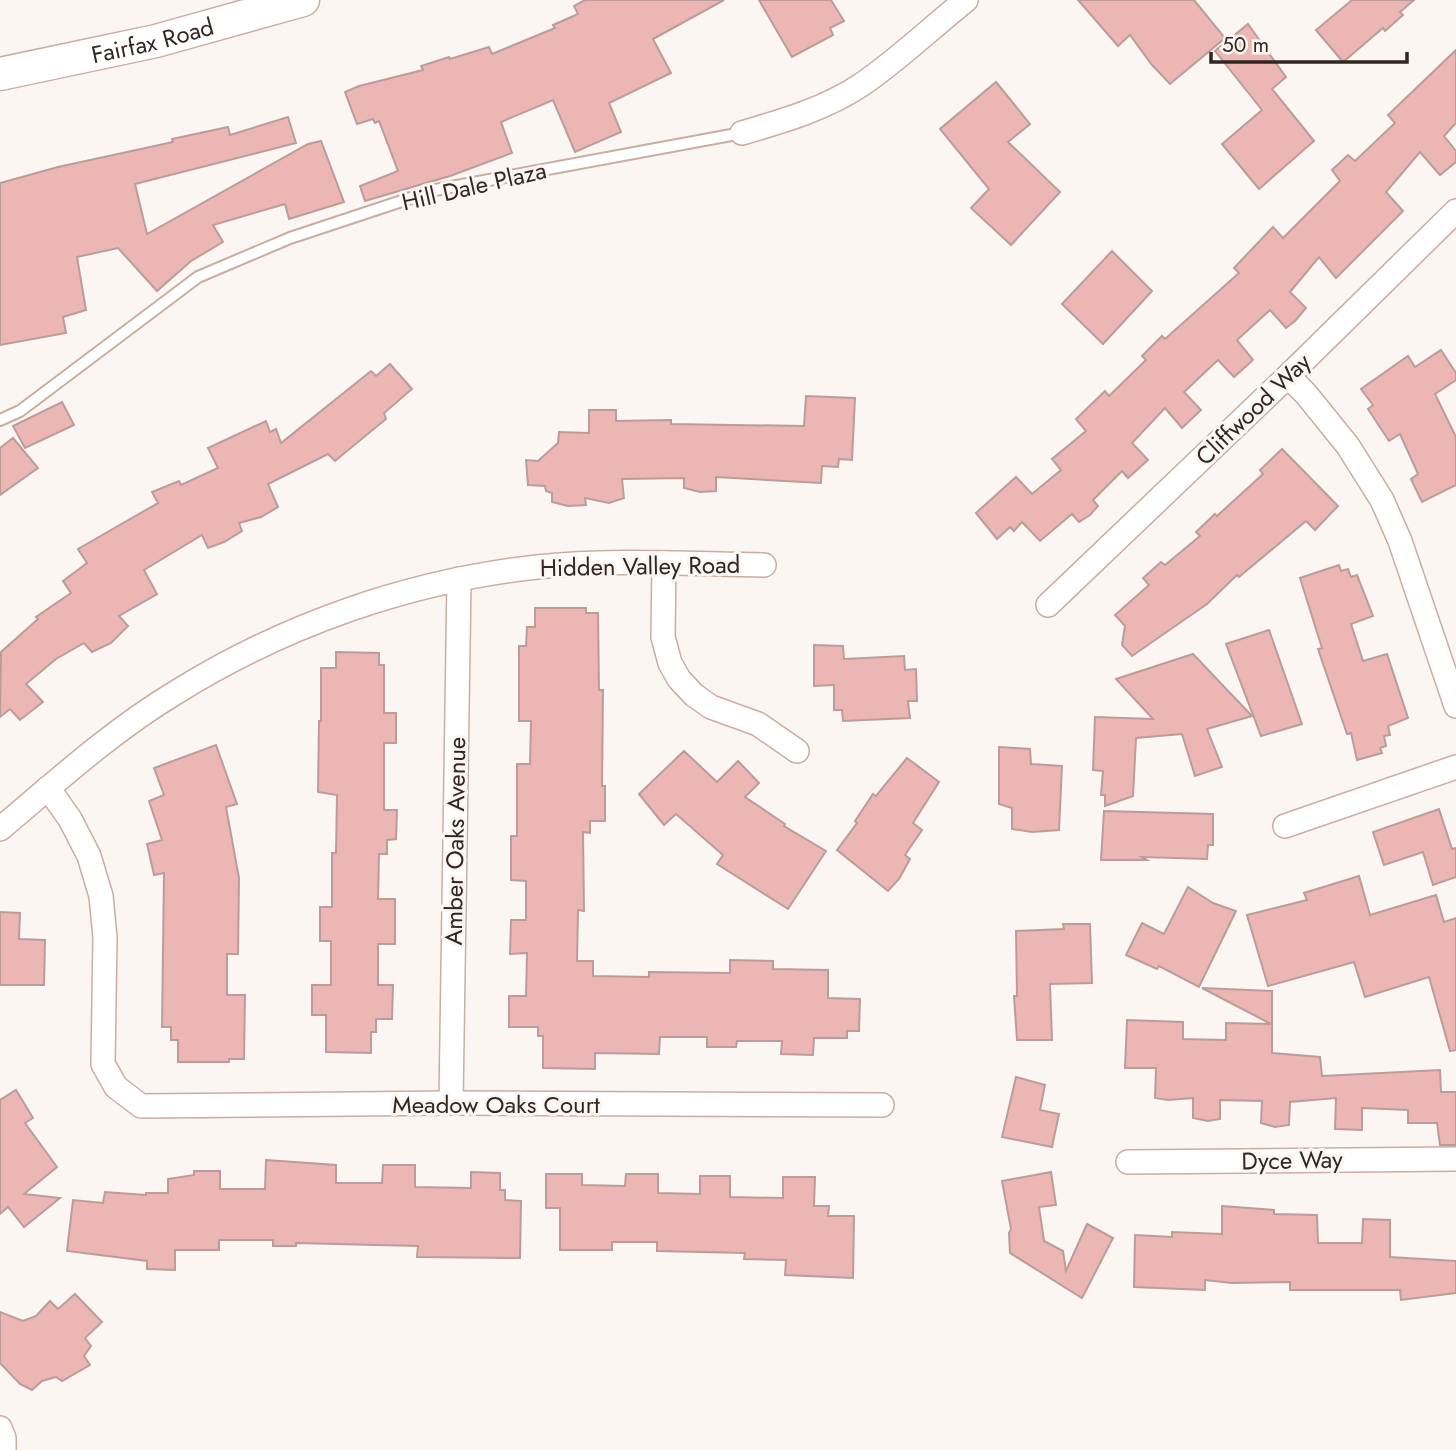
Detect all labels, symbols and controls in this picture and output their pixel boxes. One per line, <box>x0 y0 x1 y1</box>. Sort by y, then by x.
street label: Fairfax Road <box>88 8 217 72</box>
scale bar <box>1211 21 1407 65</box>
text: 50 m <box>1222 30 1269 60</box>
street label: Hill Dale Plaza <box>398 152 550 220</box>
street label: Cliffwood Way <box>1187 345 1319 473</box>
street label: Hidden Valley Road <box>539 547 741 585</box>
street label: Amber Oaks Avenue <box>436 736 474 946</box>
street label: Meadow Oaks Court <box>392 1087 600 1122</box>
street label: Dyce Way <box>1241 1142 1343 1178</box>

